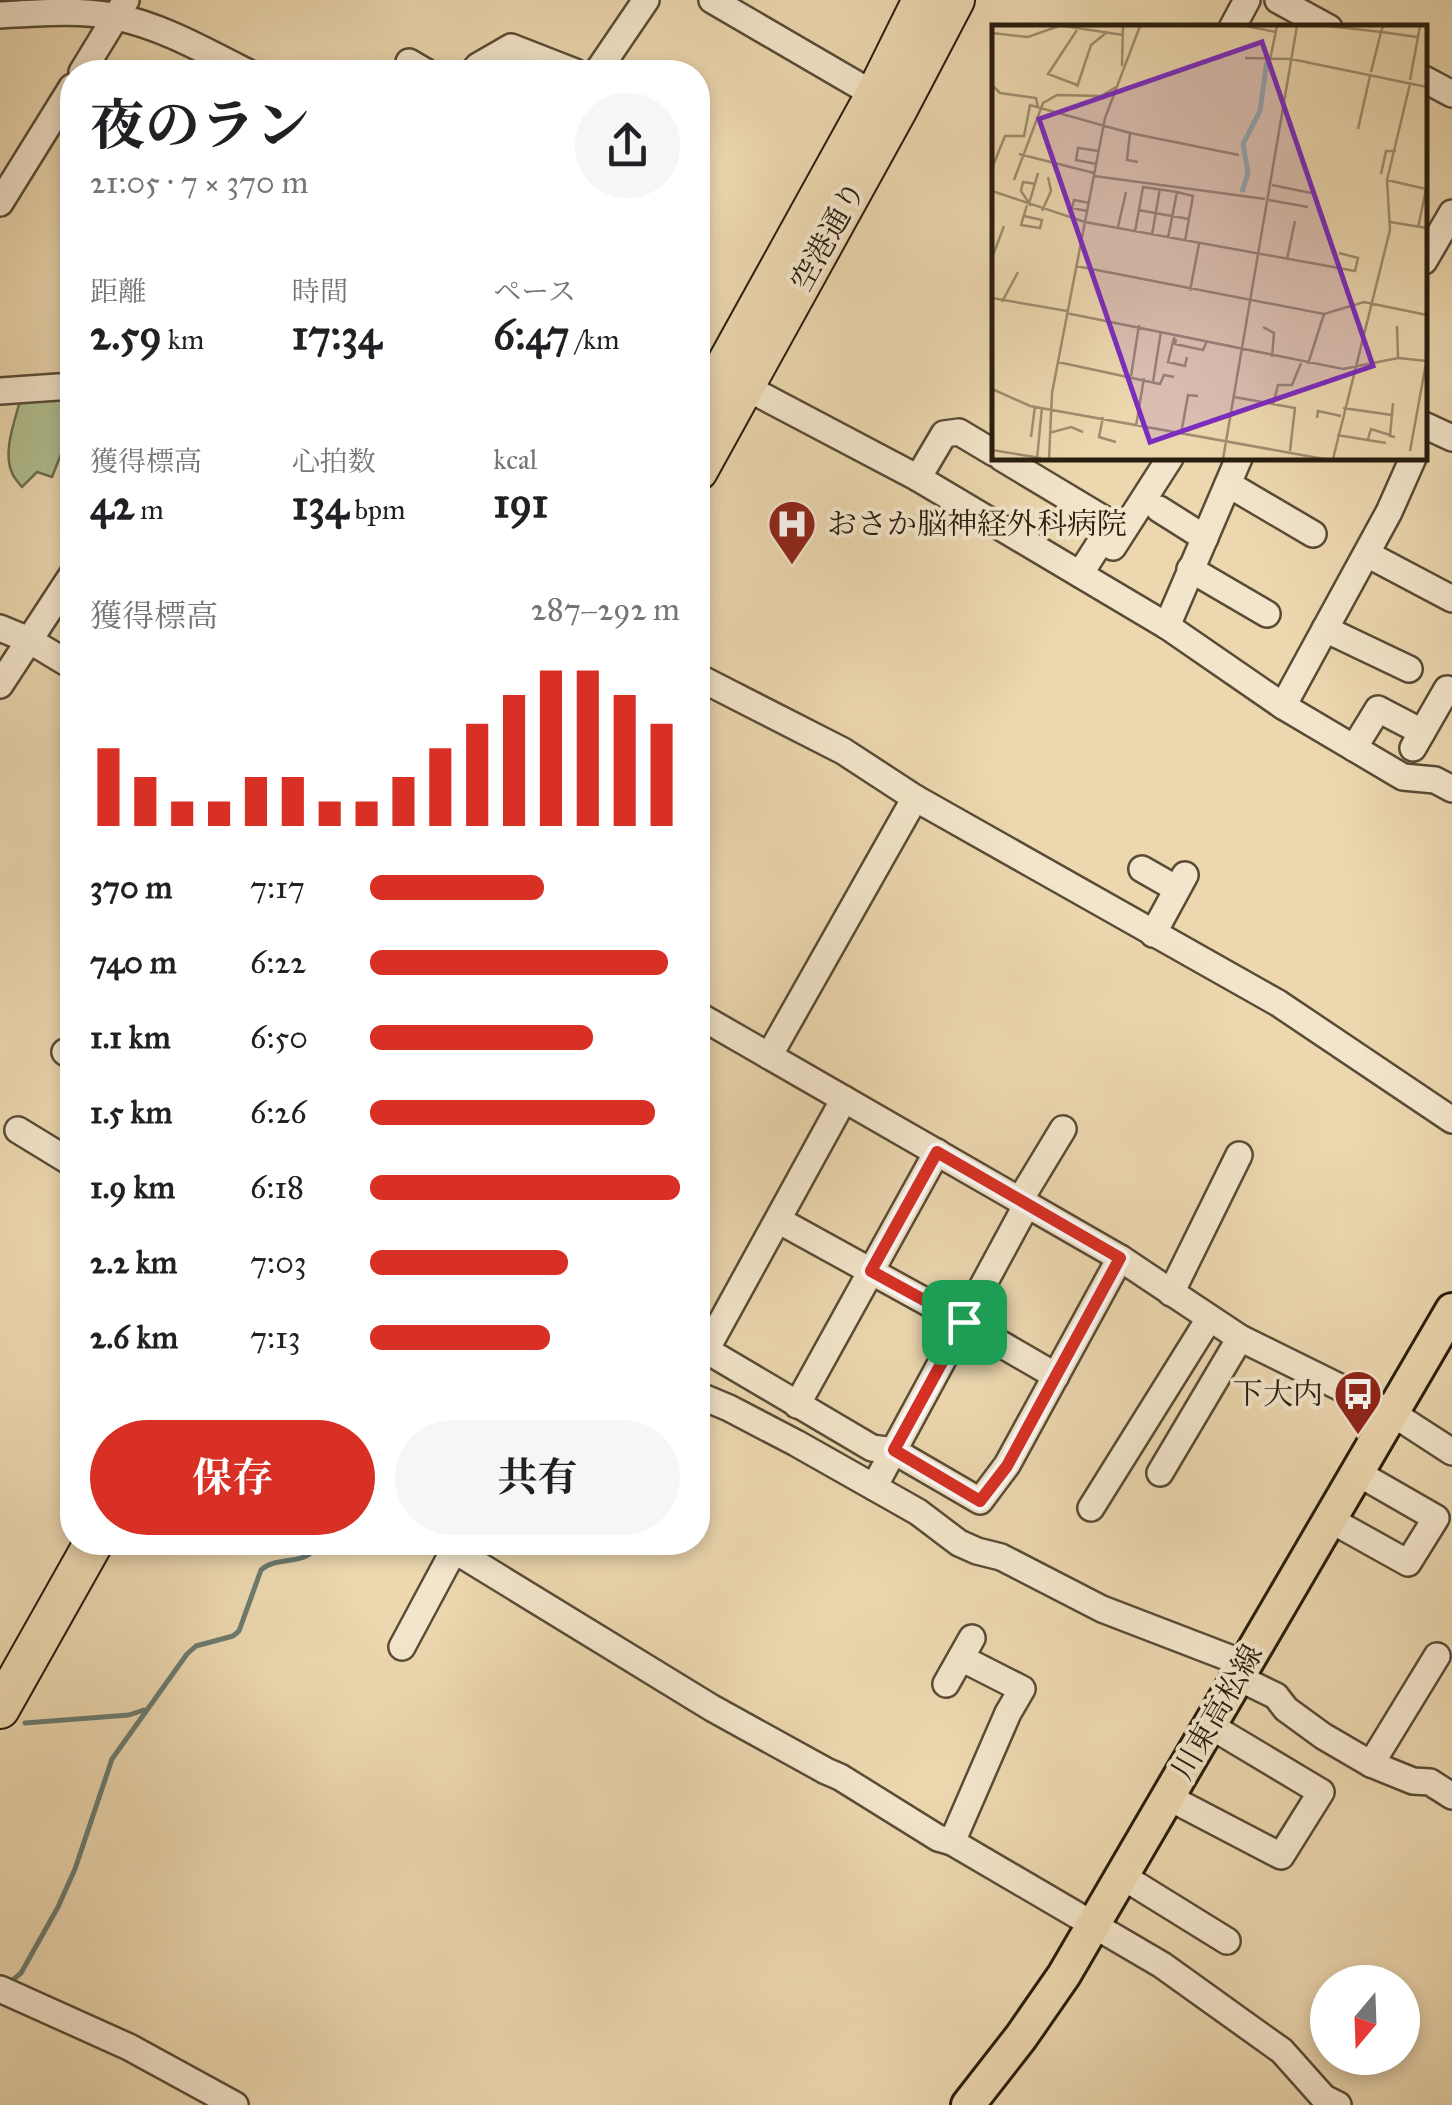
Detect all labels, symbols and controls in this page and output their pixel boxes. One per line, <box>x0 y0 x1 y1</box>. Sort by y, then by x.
inset map <box>992 25 1427 460</box>
text: 夜のラン <box>90 92 310 159</box>
button: share <box>575 93 680 198</box>
text: 21:05 · 7 × 370 m <box>90 163 308 202</box>
street label: 空港通り <box>783 175 873 297</box>
text: 距離 <box>90 274 146 309</box>
text: 時間 <box>292 274 348 309</box>
text: ペース <box>493 274 576 309</box>
text: 2.59 <box>90 309 162 361</box>
text: 17:34 <box>292 309 381 361</box>
text: 6:47 <box>493 309 569 361</box>
text: km <box>162 322 204 357</box>
text: /km <box>569 322 620 357</box>
text: kcal <box>493 442 537 477</box>
text: 獲得標高 <box>90 444 202 479</box>
text: 心拍数 <box>292 444 376 479</box>
text: 191 <box>493 477 548 529</box>
text: 42 <box>90 479 134 531</box>
text: 134 <box>292 479 348 531</box>
text: m <box>134 492 164 527</box>
text: bpm <box>348 492 406 527</box>
hospital icon: おさか脳神経外科病院 <box>766 498 818 566</box>
place label: おさか脳神経外科病院 <box>827 506 1127 542</box>
text: 287–292 m <box>531 590 680 629</box>
text: 獲得標高 <box>90 597 218 636</box>
text: 370 m <box>90 868 172 907</box>
text: 7:17 <box>250 868 305 907</box>
text: 740 m <box>90 943 177 982</box>
text: 6:22 <box>250 943 306 982</box>
text: 1.1 km <box>90 1018 171 1057</box>
text: 6:50 <box>250 1018 308 1057</box>
text: 1.5 km <box>90 1093 172 1132</box>
text: 6:26 <box>250 1093 307 1132</box>
text: 1.9 km <box>90 1168 175 1207</box>
text: 6:18 <box>250 1168 304 1207</box>
text: 2.2 km <box>90 1243 178 1282</box>
text: 7:03 <box>250 1243 307 1282</box>
pin <box>922 1280 1007 1365</box>
icon: arrive <box>937 1295 992 1350</box>
text: 2.6 km <box>90 1318 178 1357</box>
text: 7:13 <box>250 1318 301 1357</box>
bus stop icon: 下大内 <box>1332 1368 1384 1436</box>
place label: 下大内 <box>1233 1376 1323 1412</box>
button: 保存 <box>90 1420 375 1535</box>
button: 共有 <box>395 1420 680 1535</box>
street label: 川東高松線 <box>1164 1638 1270 1786</box>
north arrow <box>1310 1965 1420 2075</box>
map controls <box>1310 1965 1420 2075</box>

